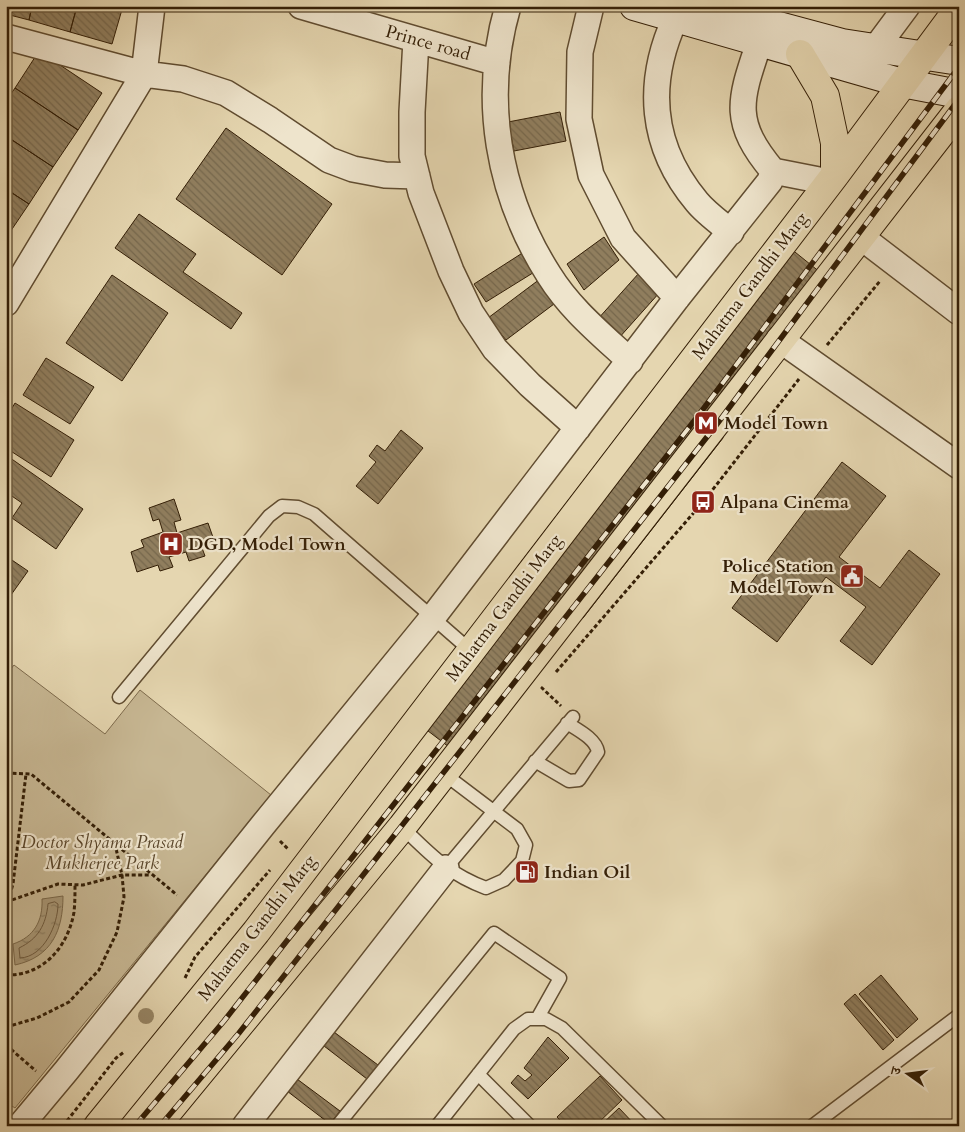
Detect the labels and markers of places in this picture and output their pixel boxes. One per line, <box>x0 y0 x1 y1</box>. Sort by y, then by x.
metro station icon: Model Town <box>693 410 719 436</box>
place label: Model Town <box>724 411 829 436</box>
bus stop icon: Alpana Cinema <box>690 489 716 515</box>
place label: Alpana Cinema <box>720 490 849 515</box>
hospital icon: DGD, Model Town <box>158 531 184 557</box>
place label: DGD, Model Town <box>188 532 346 557</box>
place label: Police Station Model Town <box>722 554 834 600</box>
public building icon: Police Station Model Town <box>839 563 865 589</box>
fuel station icon: Indian Oil <box>514 859 540 885</box>
place label: Indian Oil <box>544 860 630 885</box>

